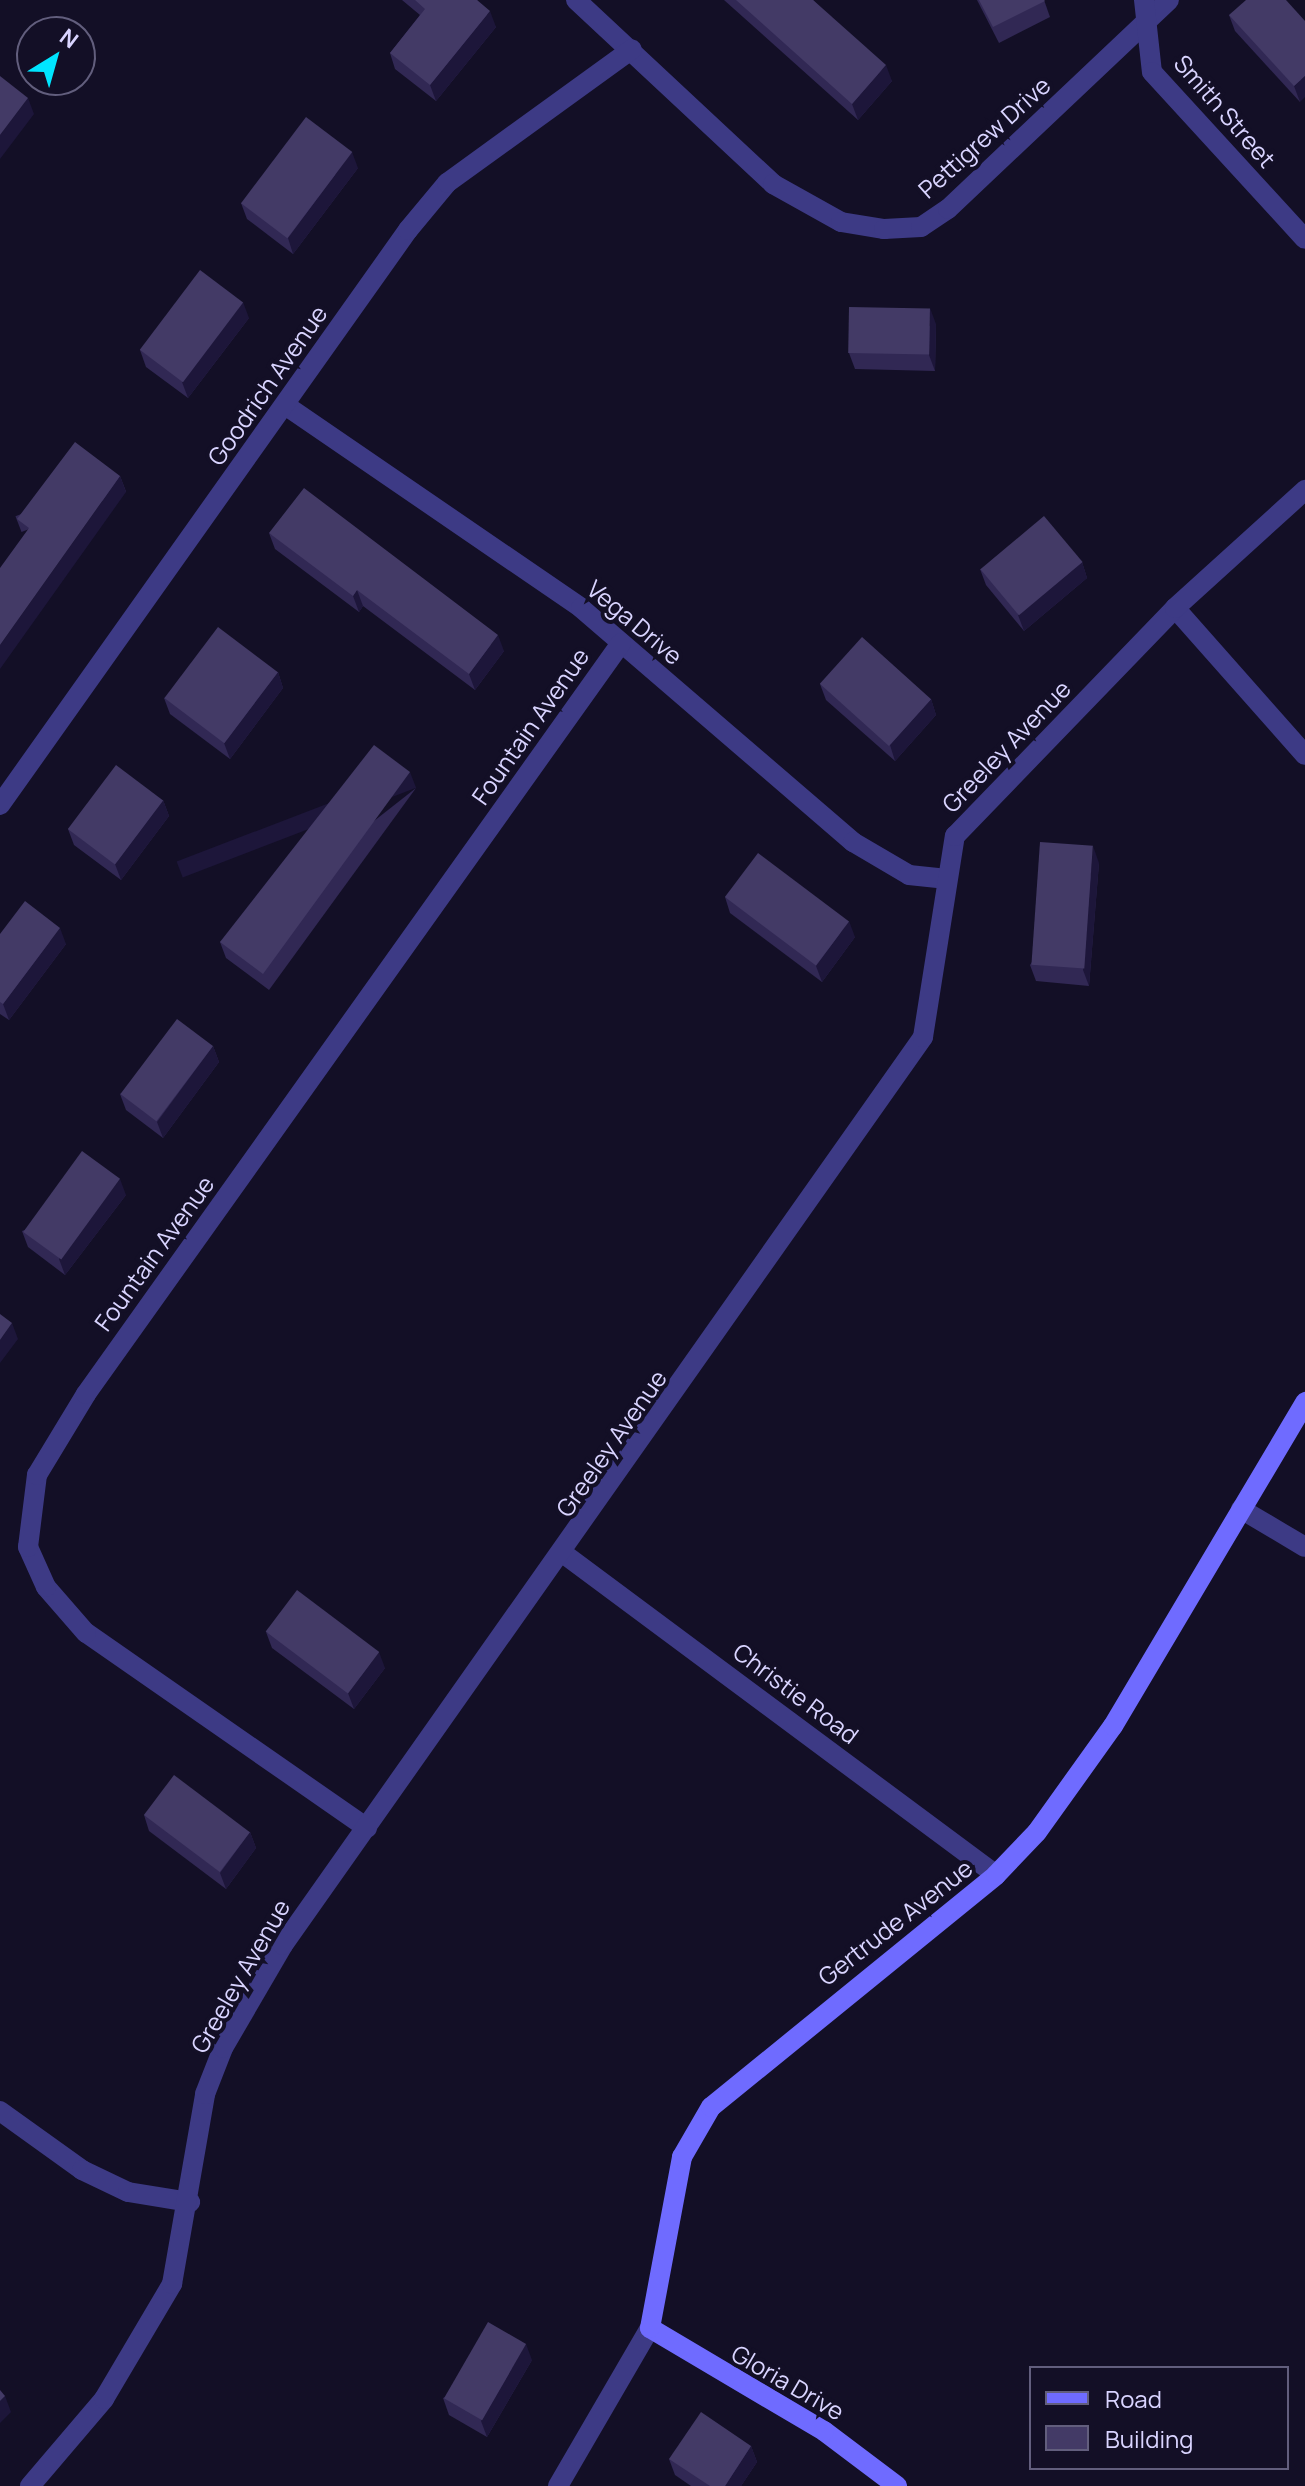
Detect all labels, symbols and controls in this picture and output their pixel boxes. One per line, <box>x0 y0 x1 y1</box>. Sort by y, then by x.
north arrow <box>16 16 96 96</box>
text: N <box>54 22 85 55</box>
street label: Smith Street <box>1168 49 1282 173</box>
street label: Pettigrew Drive <box>912 70 1056 204</box>
street label: Goodrich Avenue <box>201 300 333 470</box>
street label: Vega Drive <box>581 574 689 670</box>
street label: Fountain Avenue <box>465 642 595 810</box>
street label: Greeley Avenue <box>936 674 1076 818</box>
street label: Fountain Avenue <box>88 1170 220 1336</box>
street label: Greeley Avenue <box>550 1364 672 1522</box>
street label: Christie Road <box>728 1637 864 1749</box>
street label: Gertrude Avenue <box>812 1853 978 1991</box>
street label: Greeley Avenue <box>184 1894 296 2058</box>
street label: Gloria Drive <box>727 2338 849 2426</box>
legend <box>1029 2366 1289 2470</box>
text: Road <box>1105 2382 1162 2415</box>
text: Building <box>1105 2422 1193 2455</box>

